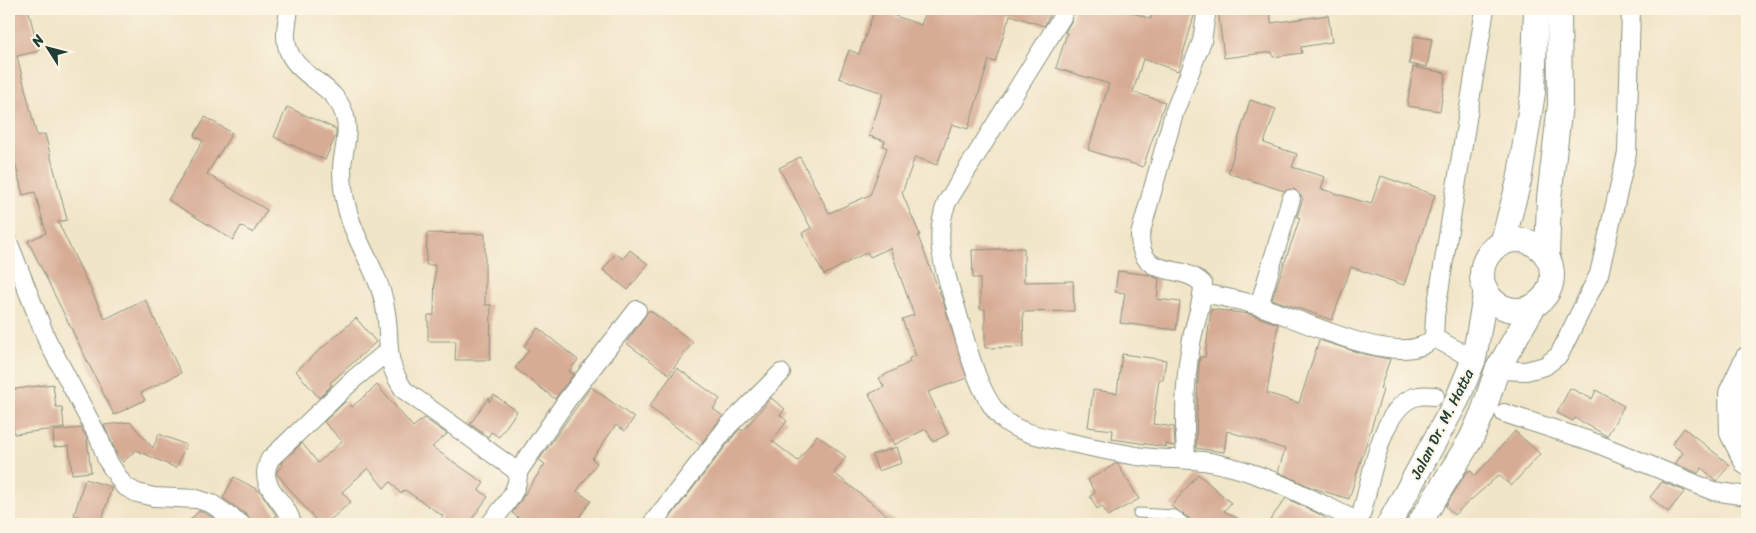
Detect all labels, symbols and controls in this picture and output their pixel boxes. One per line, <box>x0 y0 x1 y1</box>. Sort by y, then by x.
north arrow <box>22 22 72 72</box>
text: N <box>24 29 51 53</box>
street label: Jalan Dr. M. Hatta <box>1403 364 1481 484</box>

